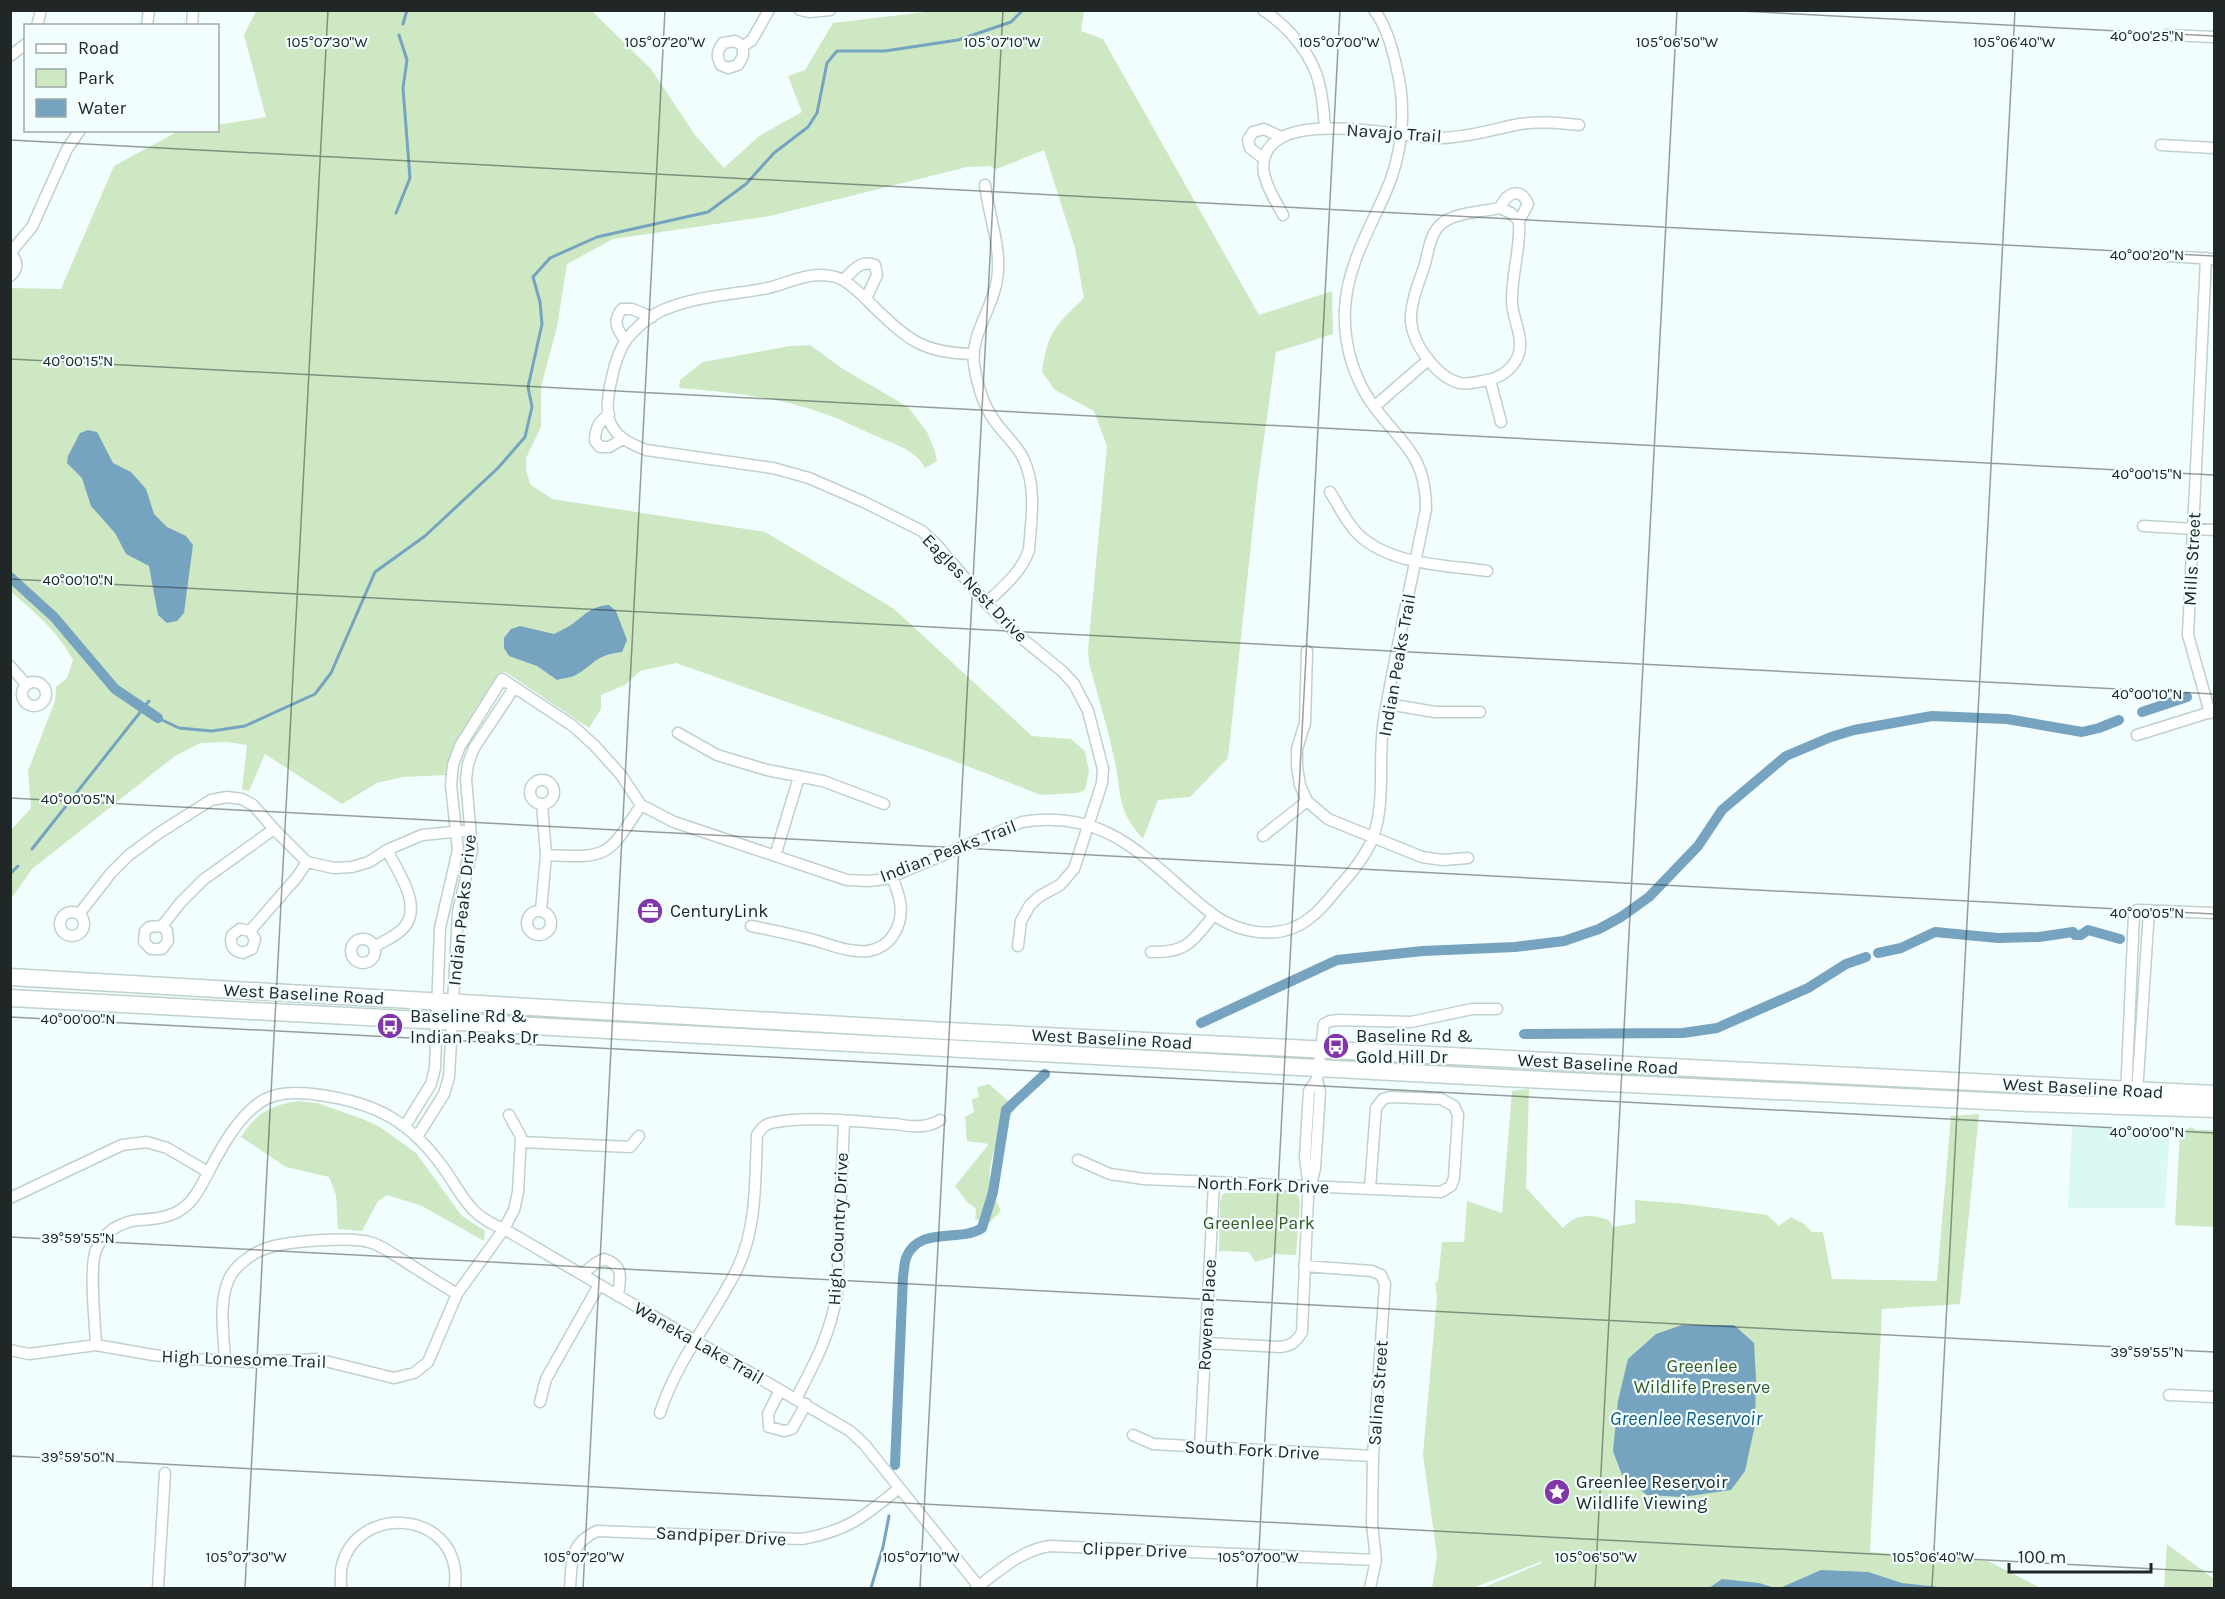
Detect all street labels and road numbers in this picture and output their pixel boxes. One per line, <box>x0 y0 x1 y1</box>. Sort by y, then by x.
street label: Navajo Trail <box>1346 119 1442 147</box>
street label: Mills Street <box>2179 511 2205 606</box>
street label: Eagles Nest Drive <box>918 529 1032 647</box>
street label: Indian Peaks Trail <box>1374 592 1420 738</box>
street label: Indian Peaks Trail <box>877 815 1019 887</box>
street label: Indian Peaks Drive <box>443 833 481 987</box>
street label: West Baseline Road <box>223 979 385 1009</box>
street label: West Baseline Road <box>1031 1024 1193 1054</box>
street label: West Baseline Road <box>1517 1049 1679 1079</box>
street label: West Baseline Road <box>2002 1073 2164 1103</box>
street label: High Country Drive <box>823 1152 853 1306</box>
street label: North Fork Drive <box>1197 1172 1329 1198</box>
street label: Rowena Place <box>1193 1259 1221 1371</box>
street label: Waneka Lake Trail <box>630 1297 768 1389</box>
street label: Salina Street <box>1363 1339 1393 1446</box>
street label: High Lonesome Trail <box>161 1345 327 1373</box>
street label: South Fork Drive <box>1184 1435 1320 1465</box>
street label: Sandpiper Drive <box>655 1522 787 1550</box>
street label: Clipper Drive <box>1082 1537 1188 1563</box>

